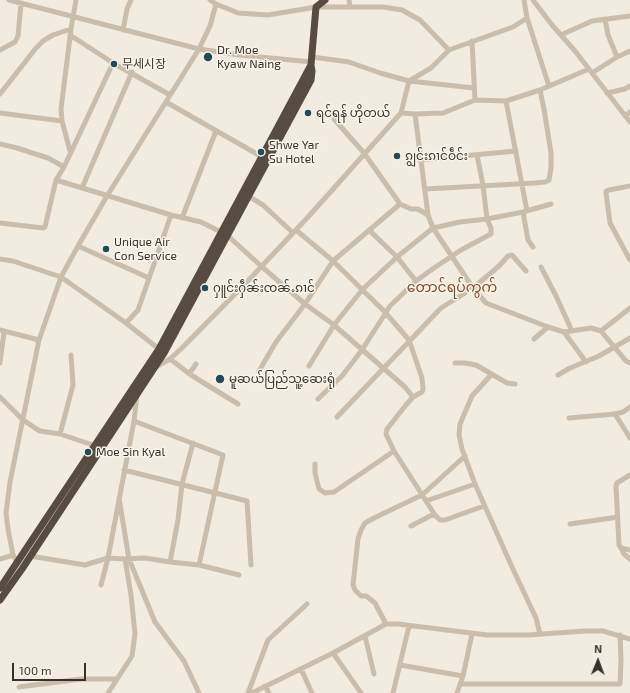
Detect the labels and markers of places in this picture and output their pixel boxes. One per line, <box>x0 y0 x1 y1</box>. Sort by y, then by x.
place label: Dr. Moe Kyaw Naing <box>217 43 281 71</box>
marker: Dr. Moe Kyaw Naing <box>202 51 214 63</box>
place label: 무세시장 <box>122 57 166 71</box>
marker: 무세시장 <box>109 59 119 69</box>
place label: ရင်ရန် ဟိုတယ် <box>316 106 390 120</box>
marker: ရင်ရန် ဟိုတယ် <box>303 108 313 118</box>
place label: Shwe Yar Su Hotel <box>269 138 319 166</box>
marker: Shwe Yar Su Hotel <box>256 147 266 157</box>
place label: ၵျွင်းၵၢင်ဝဵင်း <box>405 149 468 163</box>
marker: ၵျွင်းၵၢင်ဝဵင်း <box>392 151 402 161</box>
place label: Unique Air Con Service <box>114 235 177 263</box>
marker: Unique Air Con Service <box>101 244 111 254</box>
place label: ႁူင်းႁဵၼ်းၸၼ်ႉၵၢင် <box>213 281 315 295</box>
marker: ႁူင်းႁဵၼ်းၸၼ်ႉၵၢင် <box>200 283 210 293</box>
place label: မူဆယ်ပြည်သူ့ဆေးရုံ <box>229 372 335 386</box>
marker: မူဆယ်ပြည်သူ့ဆေးရုံ <box>214 373 226 385</box>
place label: Moe Sin Kyal <box>96 445 165 459</box>
marker: Moe Sin Kyal <box>83 447 93 457</box>

